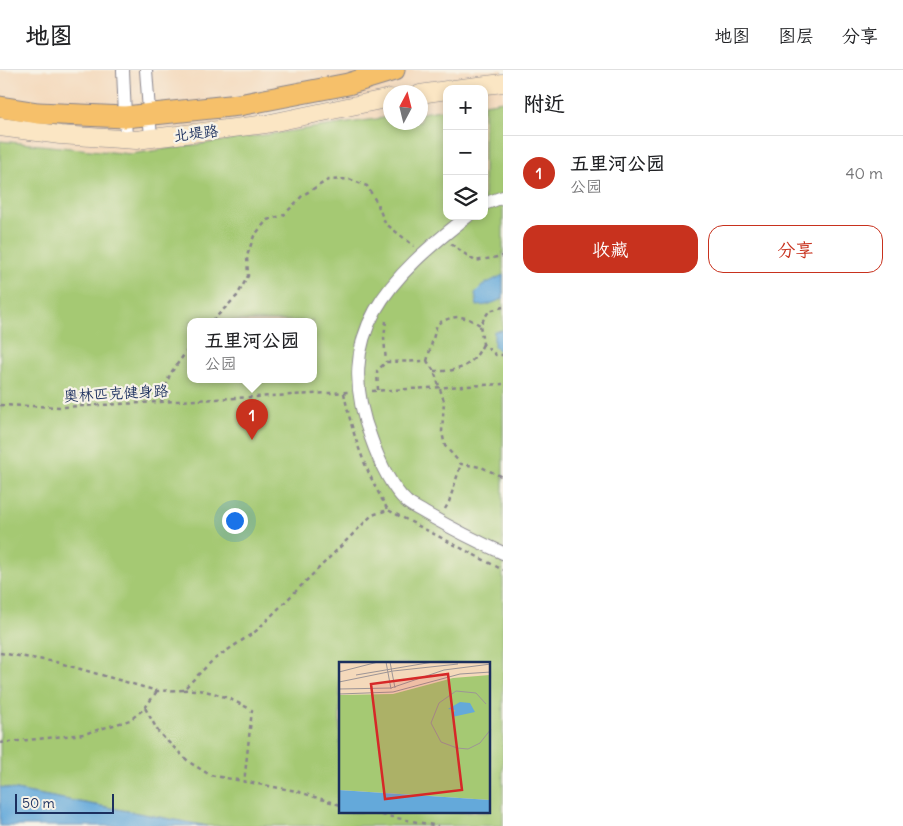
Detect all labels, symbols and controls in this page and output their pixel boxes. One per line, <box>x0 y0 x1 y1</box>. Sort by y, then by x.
text: 地图 <box>25 20 73 50</box>
text: 地图 <box>714 24 750 47</box>
text: 图层 <box>778 24 814 47</box>
text: 分享 <box>842 24 878 47</box>
north arrow <box>383 85 428 130</box>
map controls <box>443 85 488 220</box>
button: + <box>443 85 488 130</box>
text: 附近 <box>523 90 565 117</box>
street label: 北堤路 <box>173 121 219 145</box>
button: − <box>443 130 488 175</box>
text: 五里河公园 <box>570 151 665 175</box>
text: 1 <box>536 163 542 183</box>
text: 40 m <box>845 163 883 183</box>
button: layers <box>443 175 488 220</box>
text: 公园 <box>570 176 602 196</box>
button: 收藏 <box>523 225 698 273</box>
button: 分享 <box>708 225 883 273</box>
popup <box>187 318 317 383</box>
text: 五里河公园 <box>204 328 300 352</box>
text: 公园 <box>204 353 237 373</box>
street label: 奥林匹克健身路 <box>63 381 169 405</box>
pin: 1 <box>236 399 268 440</box>
your location <box>222 508 248 534</box>
inset map <box>339 662 490 814</box>
scale bar <box>15 791 114 814</box>
text: 50 m <box>22 794 55 812</box>

